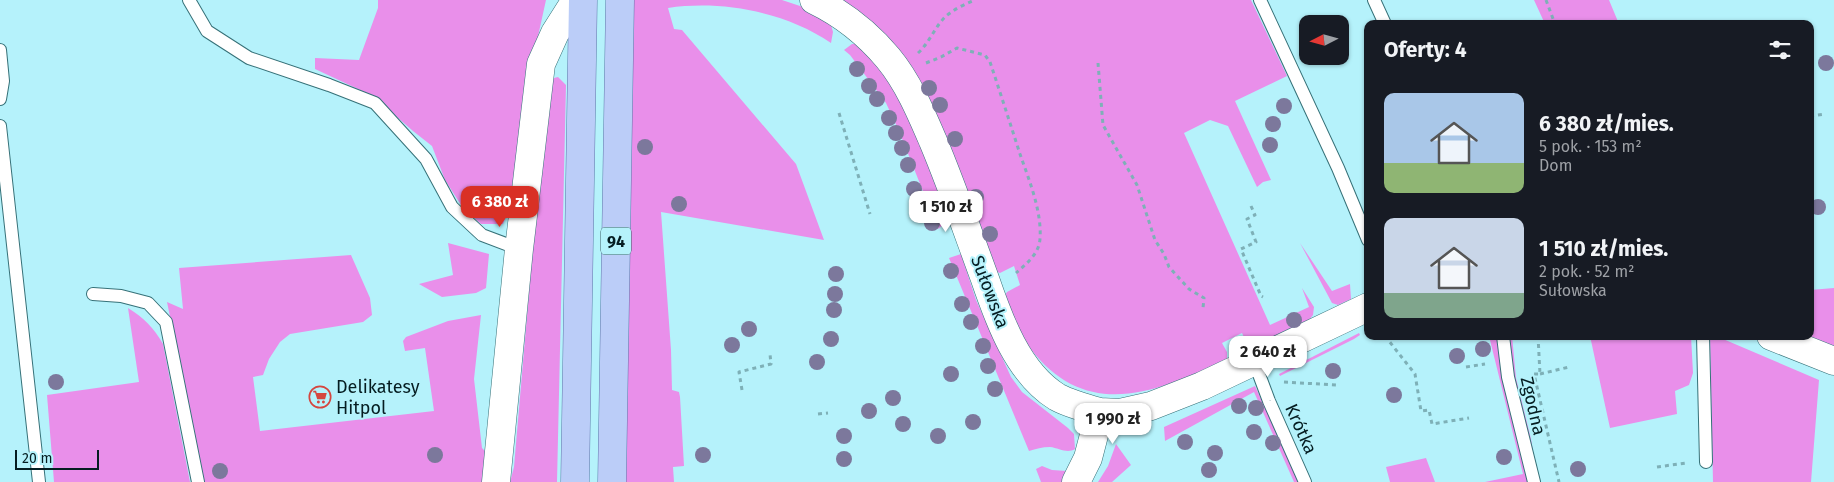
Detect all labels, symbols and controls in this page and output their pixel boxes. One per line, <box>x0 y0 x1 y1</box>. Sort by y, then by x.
north arrow <box>1299 15 1349 65</box>
map controls <box>1299 15 1349 65</box>
icon: filters <box>1766 36 1794 64</box>
text: Oferty: 4 <box>1384 37 1467 63</box>
text: 6 380 zł/mies. <box>1539 111 1674 137</box>
icon: home <box>1424 113 1484 173</box>
text: 5 pok. · 153 m² <box>1539 137 1642 156</box>
text: Dom <box>1539 156 1572 175</box>
pin: 6 380 zł <box>448 186 552 228</box>
pin: 1 510 zł <box>894 190 998 233</box>
text: 6 380 zł <box>472 192 528 211</box>
text: 1 510 zł <box>920 197 972 216</box>
road number: 94 <box>601 228 631 255</box>
text: 1 510 zł/mies. <box>1539 236 1668 262</box>
icon: home <box>1424 238 1484 298</box>
street label: Sułowska <box>966 252 1014 332</box>
text: 2 pok. · 52 m² <box>1539 262 1634 281</box>
text: Sułowska <box>1539 281 1607 300</box>
pin: 2 640 zł <box>1216 336 1320 378</box>
text: 2 640 zł <box>1240 342 1296 361</box>
street label: Zgodna <box>1516 374 1550 438</box>
place label: Delikatesy Hitpol <box>336 376 420 419</box>
supermarket icon: Delikatesy Hitpol <box>308 385 332 409</box>
street label: Krótka <box>1280 400 1322 458</box>
pin: 1 990 zł <box>1061 402 1165 445</box>
text: 1 990 zł <box>1085 409 1141 428</box>
scale bar <box>15 447 99 470</box>
text: 20 m <box>22 450 52 467</box>

